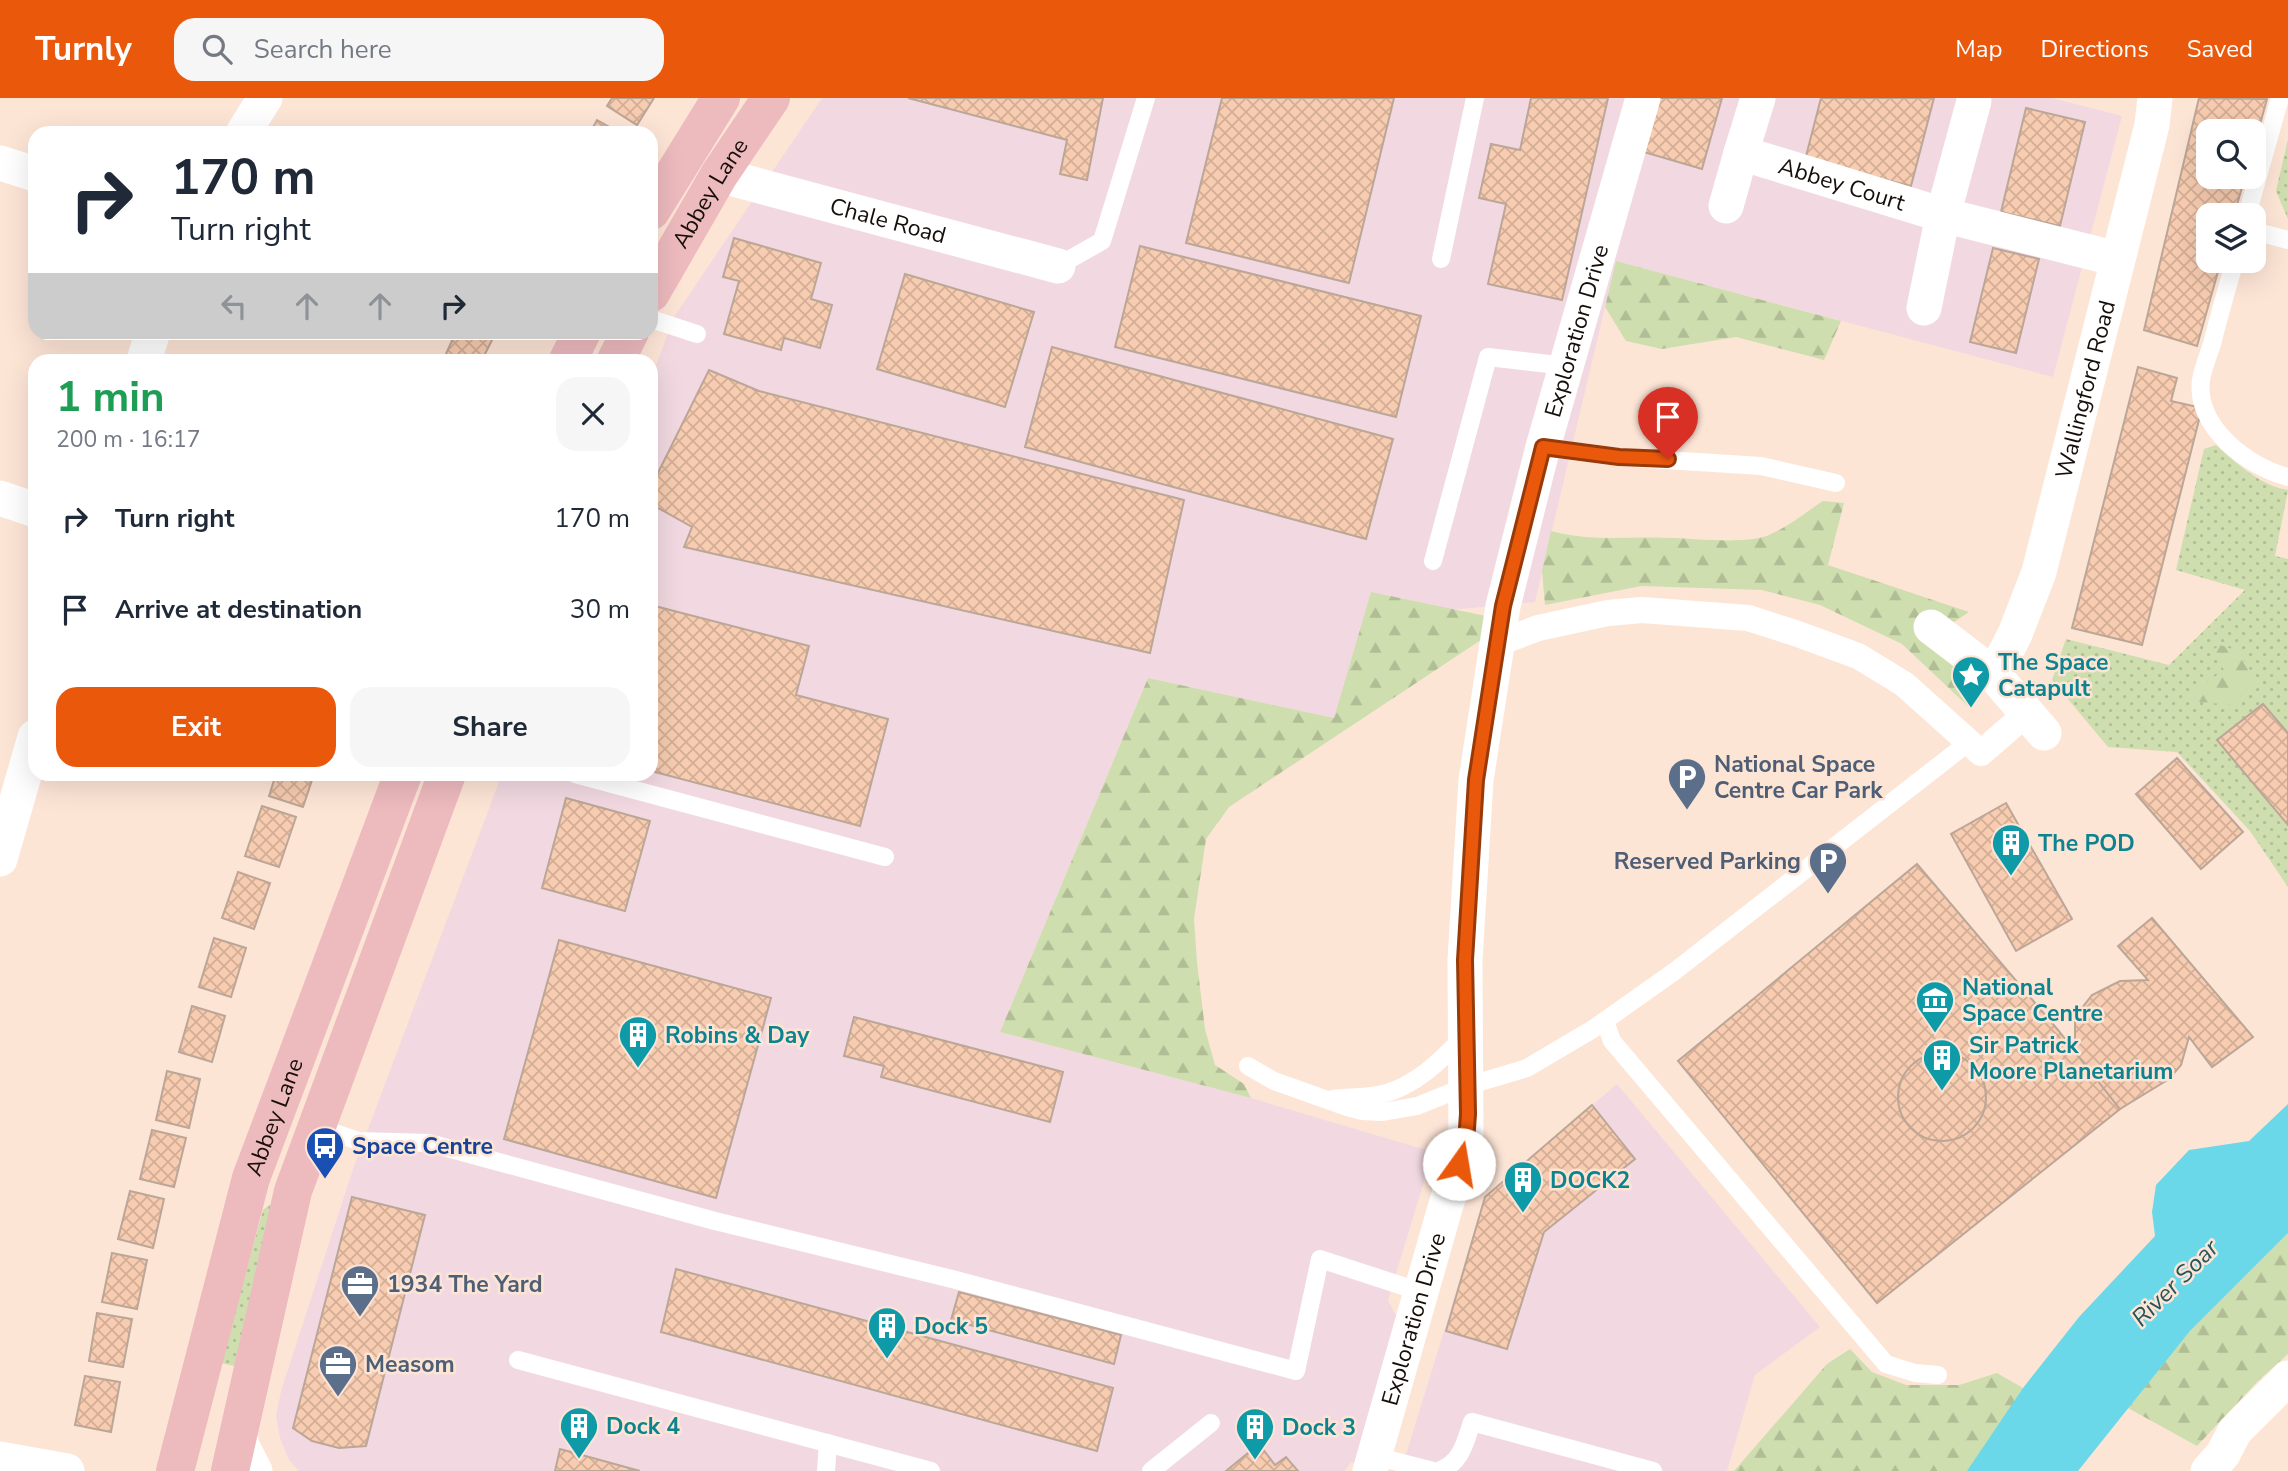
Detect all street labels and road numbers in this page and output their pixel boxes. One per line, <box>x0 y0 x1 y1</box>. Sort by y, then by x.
street label: Abbey Lane <box>665 132 756 254</box>
street label: Abbey Court <box>1775 150 1910 219</box>
street label: Chale Road <box>826 190 949 251</box>
street label: Exploration Drive <box>1537 241 1616 421</box>
street label: Wallingford Road <box>2048 297 2123 482</box>
street label: Abbey Lane <box>238 1054 311 1180</box>
street label: Exploration Drive <box>1374 1229 1453 1409</box>

